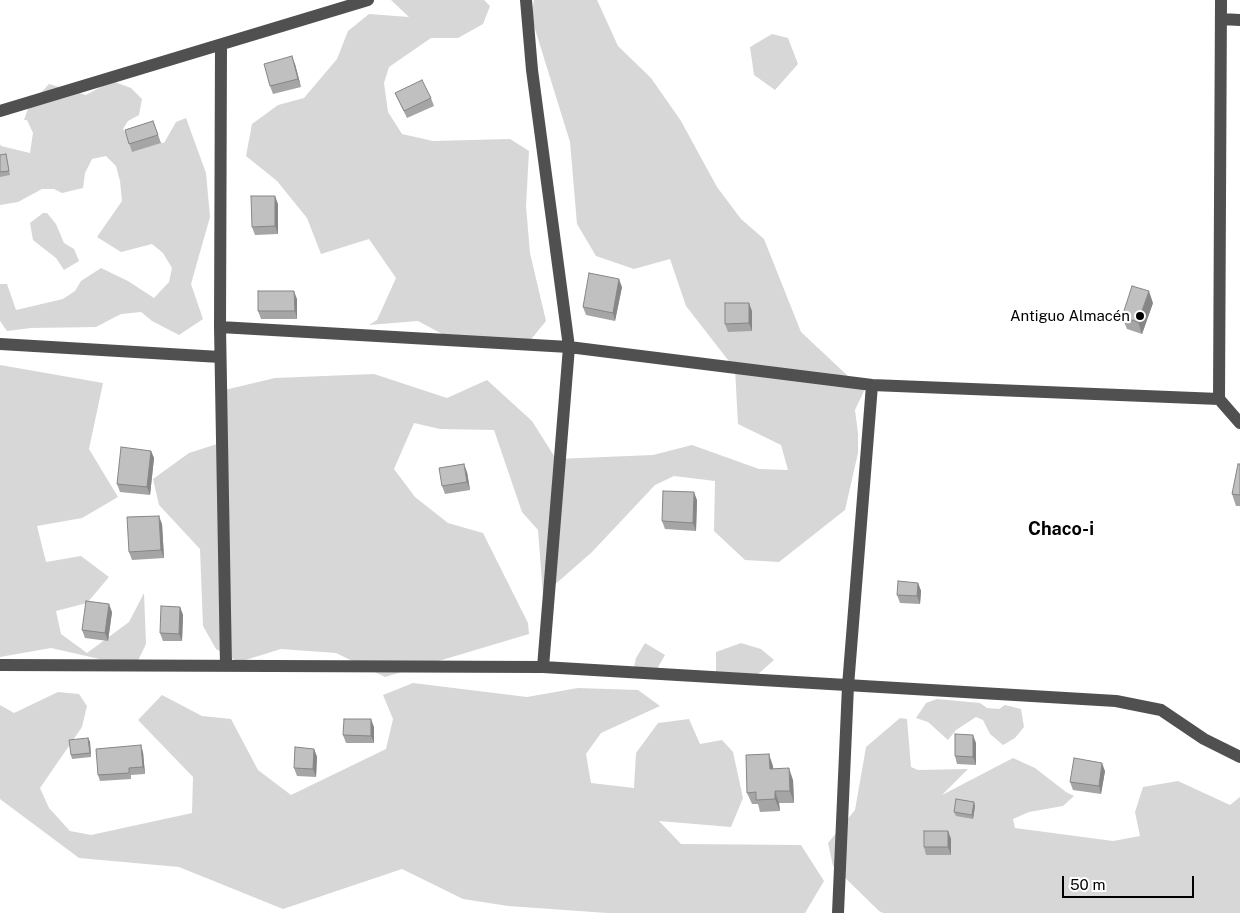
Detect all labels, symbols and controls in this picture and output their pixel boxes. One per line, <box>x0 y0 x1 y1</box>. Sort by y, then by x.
place label: Antiguo Almacén <box>1010 307 1130 325</box>
marker: Antiguo Almacén <box>1134 310 1146 322</box>
district label: Chaco-i <box>1028 518 1094 540</box>
scale bar <box>1065 866 1198 898</box>
text: 50 m <box>1070 876 1105 893</box>

